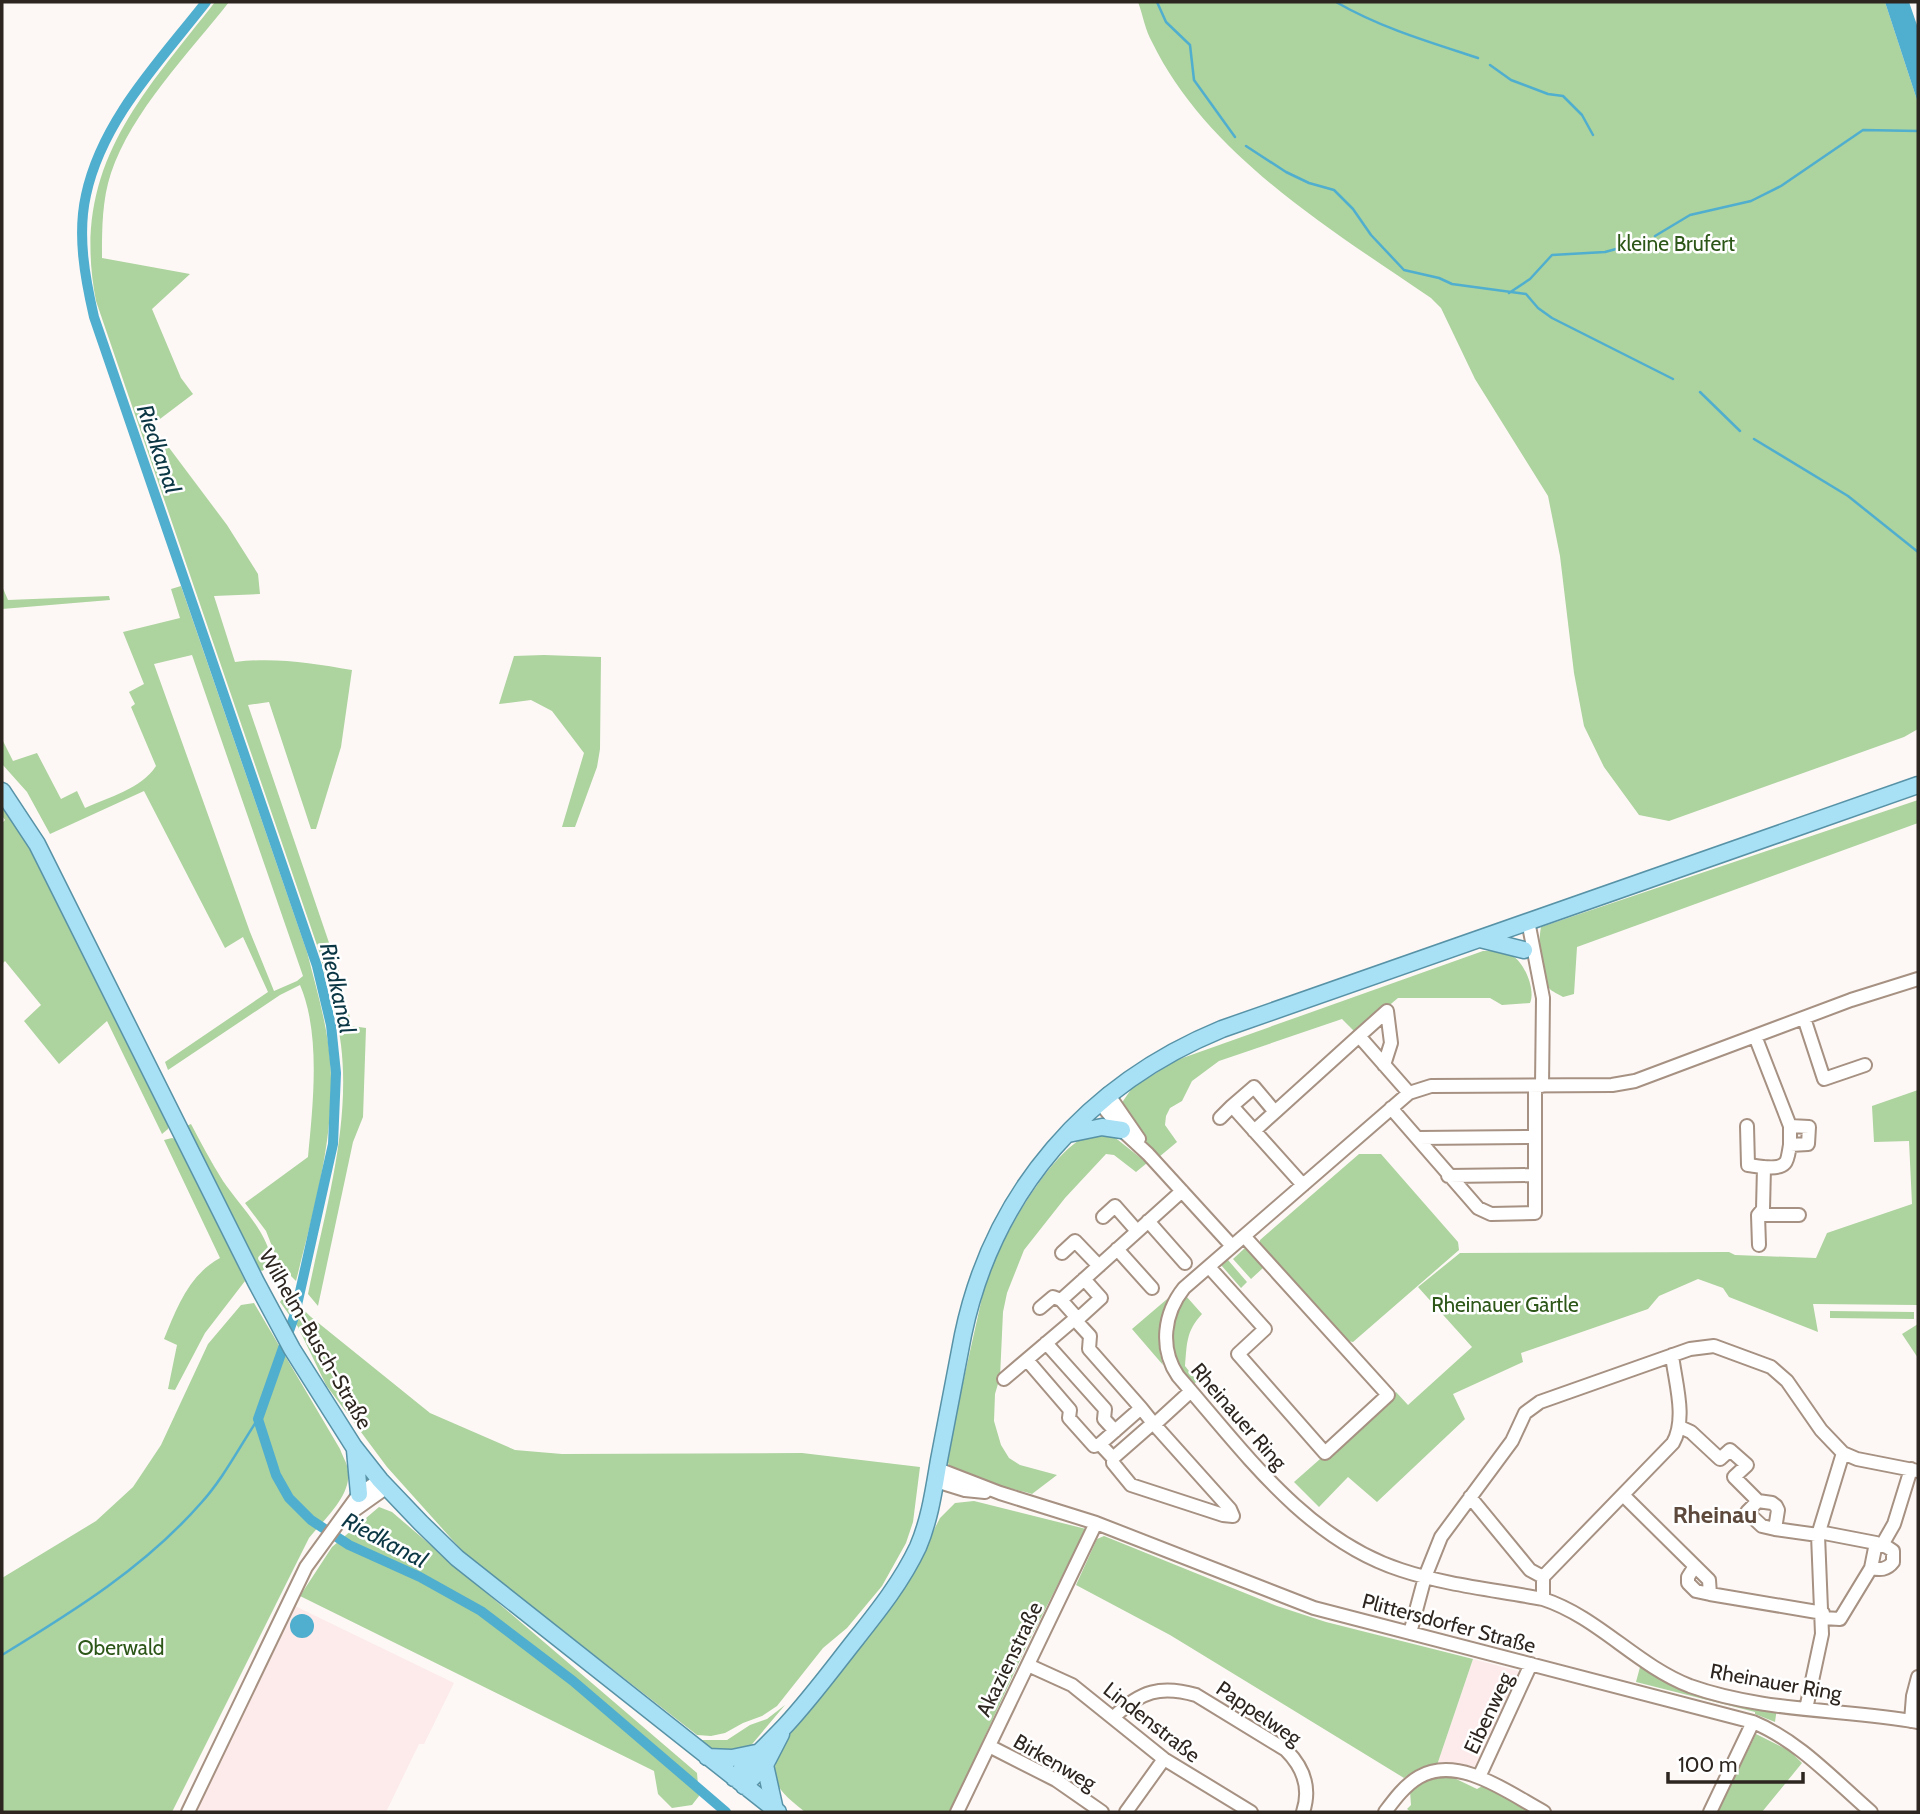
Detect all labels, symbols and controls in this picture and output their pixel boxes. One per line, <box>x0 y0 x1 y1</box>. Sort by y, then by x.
park label: kleine Brufert <box>1617 231 1735 256</box>
water label: Riedkanal <box>131 401 187 498</box>
water label: Riedkanal <box>314 940 362 1037</box>
street label: Wilhelm-Busch-Straße <box>254 1245 378 1434</box>
park label: Rheinauer Gärtle <box>1431 1292 1579 1317</box>
street label: Rheinauer Ring <box>1186 1358 1292 1475</box>
district label: Rheinau <box>1673 1500 1757 1529</box>
water label: Riedkanal <box>338 1506 433 1574</box>
street label: Plittersdorfer Straße <box>1360 1588 1539 1658</box>
street label: Akazienstraße <box>971 1597 1048 1720</box>
park label: Oberwald <box>78 1635 164 1660</box>
street label: Rheinauer Ring <box>1708 1658 1844 1706</box>
street label: Eibenweg <box>1458 1668 1518 1758</box>
street label: Pappelweg <box>1212 1675 1307 1751</box>
street label: Lindenstraße <box>1099 1676 1206 1768</box>
street label: Birkenweg <box>1009 1728 1101 1796</box>
scale bar <box>1668 1741 1803 1785</box>
text: 100 m <box>1678 1752 1737 1777</box>

